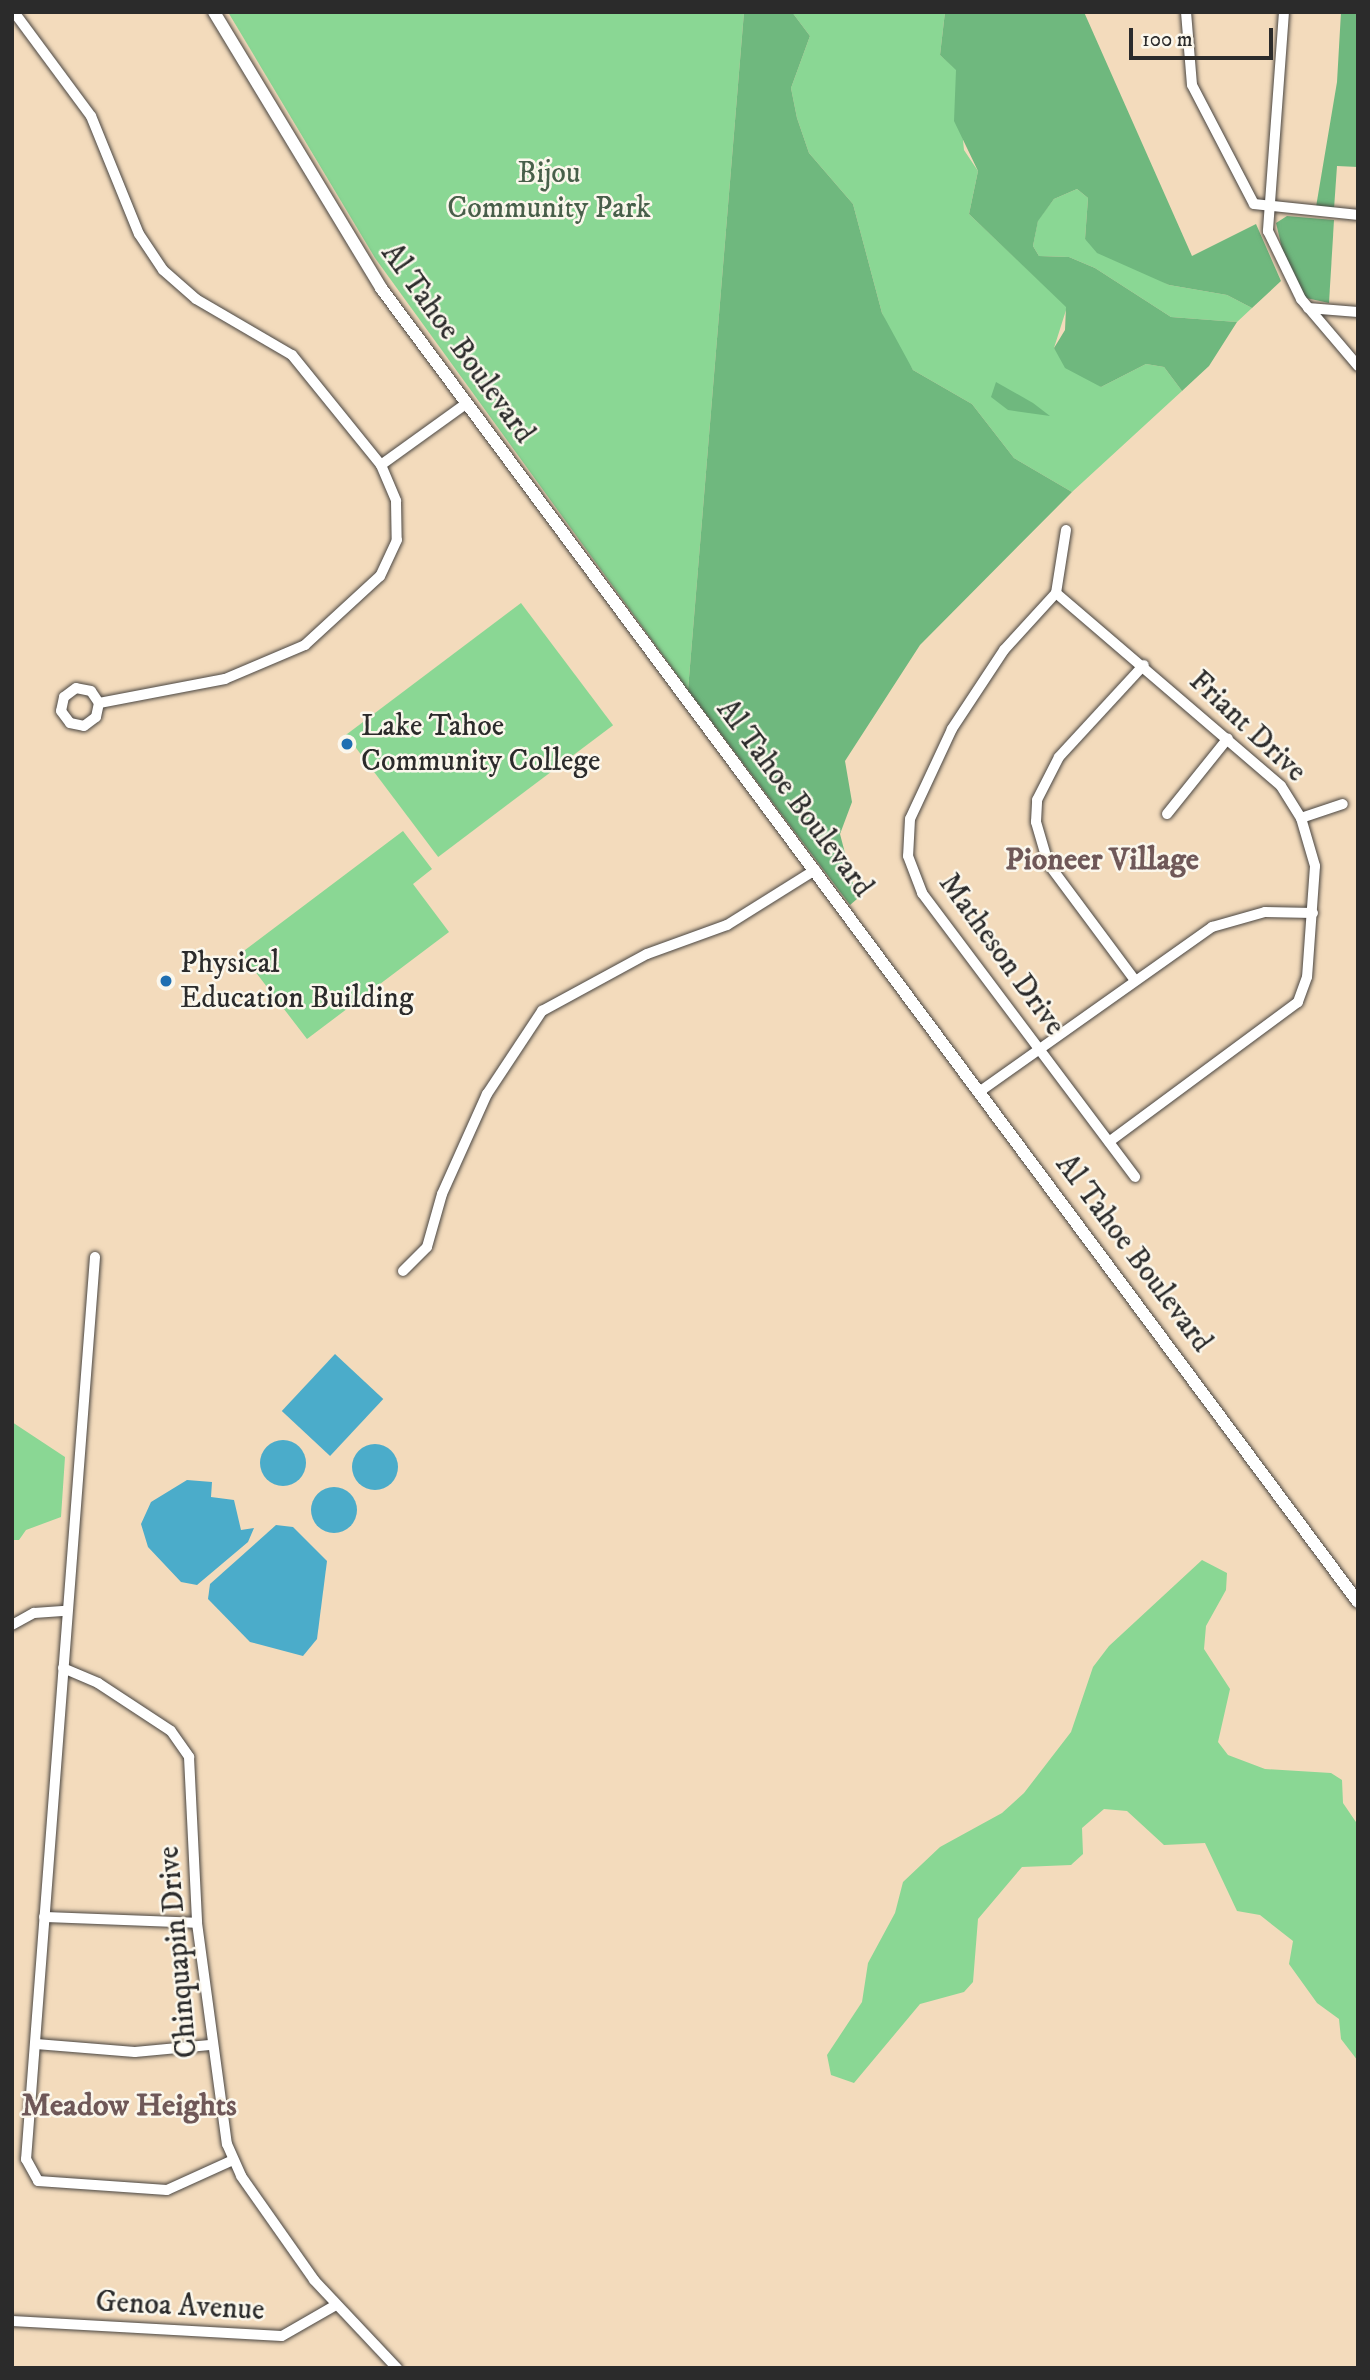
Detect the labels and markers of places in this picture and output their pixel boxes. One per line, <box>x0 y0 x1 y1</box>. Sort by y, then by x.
place label: Lake Tahoe Community College <box>361 709 600 780</box>
marker: Lake Tahoe Community College <box>339 736 355 752</box>
place label: Physical Education Building <box>180 946 414 1016</box>
marker: Physical Education Building <box>158 973 174 989</box>

